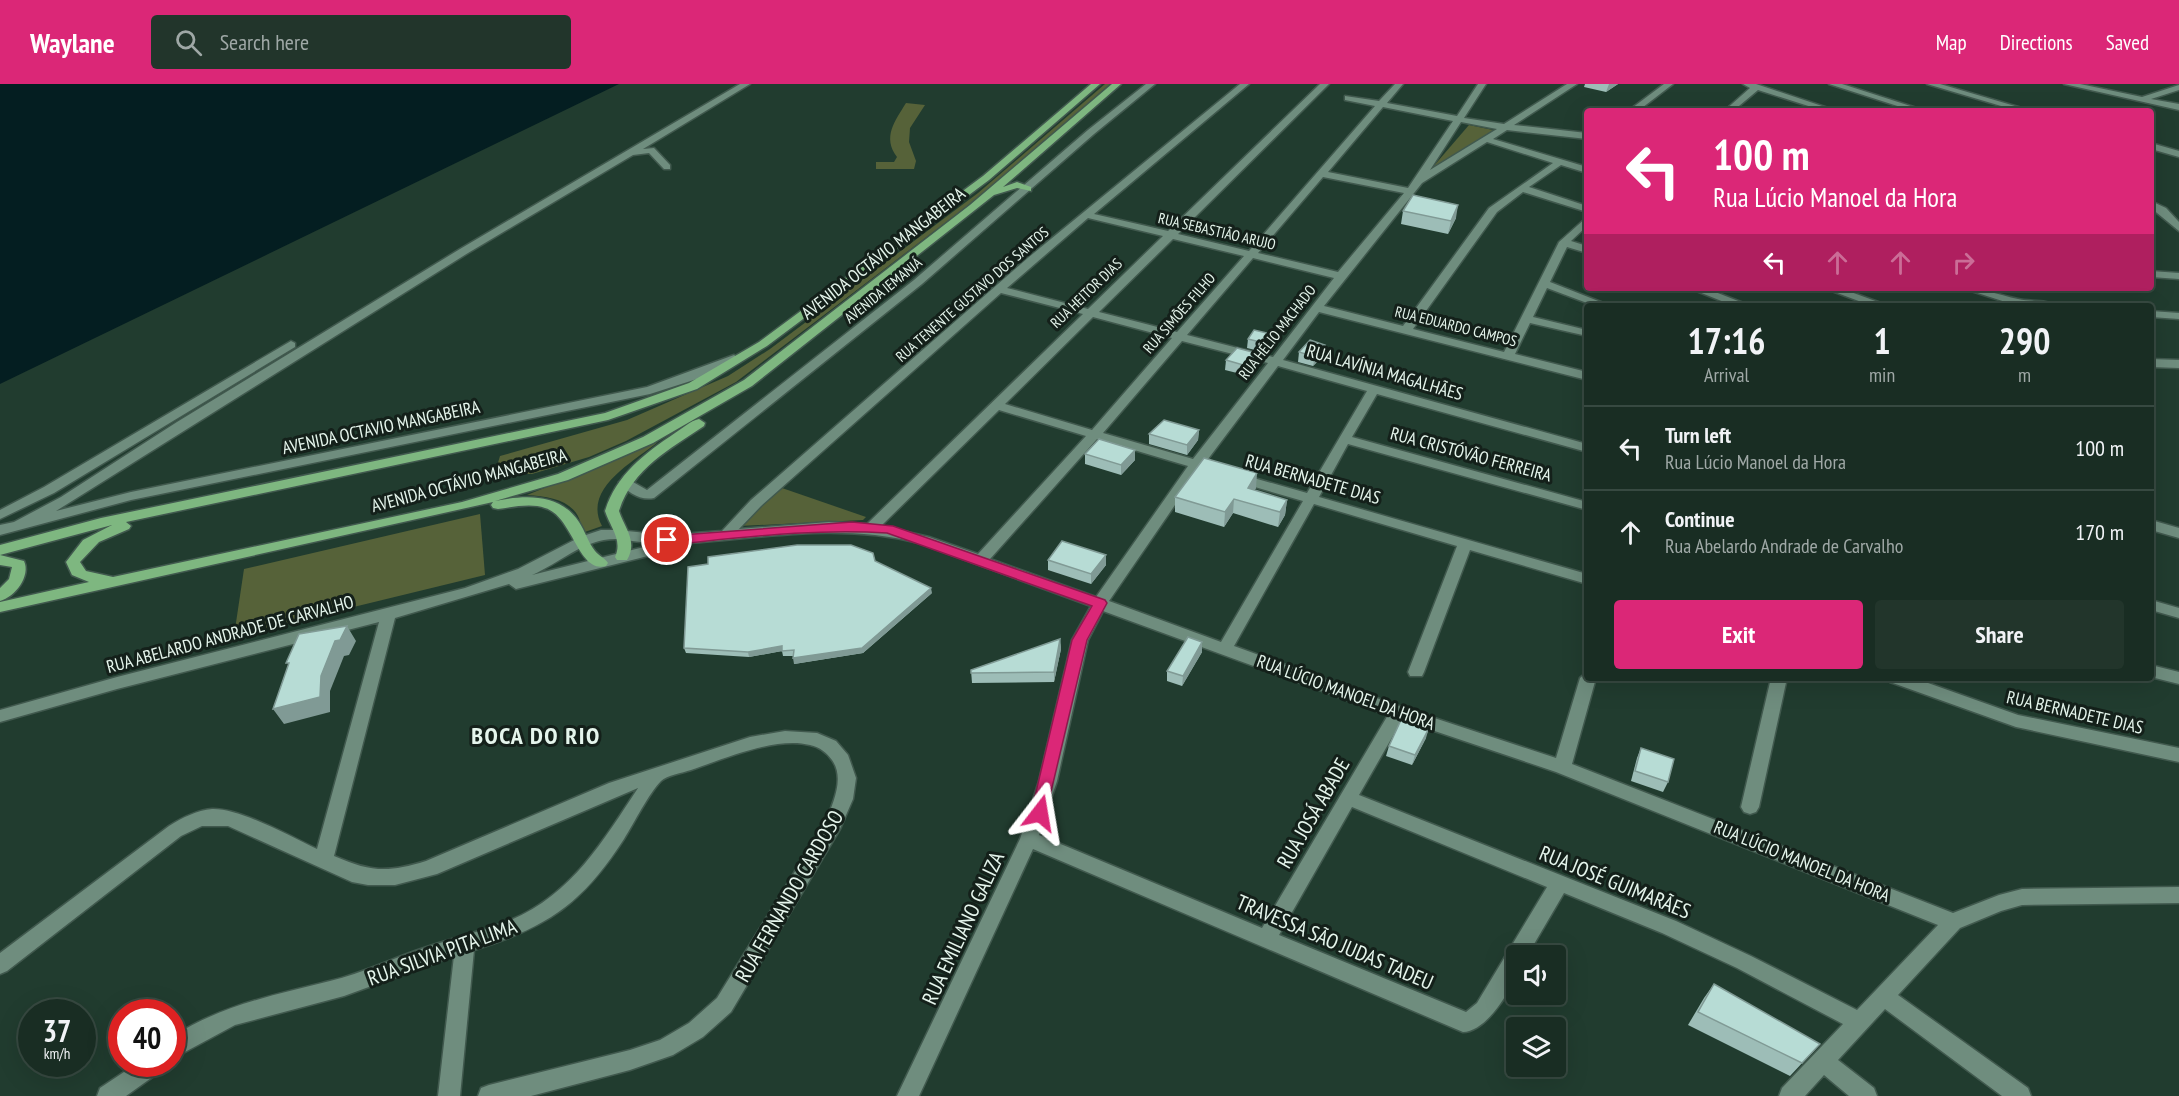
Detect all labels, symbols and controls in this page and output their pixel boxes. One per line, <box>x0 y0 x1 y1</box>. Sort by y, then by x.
search box <box>151 15 571 69</box>
text: Waylane <box>30 24 115 61</box>
icon: search <box>172 26 205 59</box>
text: Search here <box>220 28 309 56</box>
text: Map <box>1936 29 1967 56</box>
text: Directions <box>2000 29 2073 56</box>
text: Saved <box>2106 29 2149 56</box>
text: 100 m <box>1713 127 1810 182</box>
icon: left <box>1614 132 1692 210</box>
text: Rua Lúcio Manoel da Hora <box>1713 180 1957 214</box>
street label: AVENIDA OCTÁVIO MANGABEIRA <box>797 182 970 324</box>
street label: RUA SEBASTIÃO ARUJO <box>1156 208 1278 254</box>
street label: RUA TENENTE GUSTAVO DOS SANTOS <box>892 222 1052 366</box>
icon: left <box>1758 246 1791 279</box>
icon: ahead <box>1821 246 1854 279</box>
icon: ahead <box>1884 246 1917 279</box>
icon: right <box>1947 246 1980 279</box>
street label: AVENIDA IEMANJÁ <box>840 252 926 327</box>
street label: RUA HEITOR DIAS <box>1046 254 1126 332</box>
street label: RUA SIMÕES FILHO <box>1139 269 1219 357</box>
street label: RUA HÉLIO MACHADO <box>1234 281 1320 383</box>
street label: RUA EDUARDO CAMPOS <box>1393 302 1519 350</box>
text: 17:16 <box>1688 317 1765 364</box>
text: 1 <box>1873 317 1891 364</box>
text: 290 <box>1999 317 2050 364</box>
street label: RUA LAVÍNIA MAGALHÃES <box>1304 339 1466 405</box>
text: Arrival <box>1704 362 1749 388</box>
text: min <box>1869 362 1895 388</box>
text: m <box>2018 362 2031 388</box>
street label: AVENIDA OCTAVIO MANGABEIRA <box>280 395 482 459</box>
street label: RUA CRISTÓVÃO FERREIRA <box>1388 421 1555 487</box>
text: Turn left <box>1665 421 1731 449</box>
icon: left <box>1614 432 1647 465</box>
text: 100 m <box>2075 434 2124 462</box>
street label: AVENIDA OCTÁVIO MANGABEIRA <box>369 443 570 517</box>
street label: RUA BERNADETE DIAS <box>1243 449 1383 509</box>
text: Rua Lúcio Manoel da Hora <box>1665 449 1846 475</box>
text: Continue <box>1665 505 1735 533</box>
pin <box>641 514 692 565</box>
icon: ahead <box>1614 516 1647 549</box>
text: 170 m <box>2075 518 2124 546</box>
icon: arrive <box>650 523 683 556</box>
text: Rua Abelardo Andrade de Carvalho <box>1665 533 1903 559</box>
street label: RUA ABELARDO ANDRADE DE CARVALHO <box>104 590 356 678</box>
button: Exit <box>1614 600 1863 669</box>
button: Share <box>1875 600 2124 669</box>
street label: RUA LÚCIO MANOEL DA HORA <box>1254 649 1439 735</box>
street label: RUA BERNADETE DIAS <box>2004 685 2146 739</box>
district label: BOCA DO RIO <box>471 720 601 751</box>
street label: RUA JOSÁ ABADE <box>1271 753 1355 873</box>
position arrow <box>1008 781 1072 845</box>
street label: RUA FERNANDO CARDOSO <box>729 805 849 987</box>
street label: RUA LÚCIO MANOEL DA HORA <box>1711 815 1894 907</box>
street label: RUA JOSÉ GUIMARÃES <box>1535 839 1695 925</box>
street label: RUA EMILIANO GALIZA <box>916 847 1010 1009</box>
street label: TRAVESSA SÃO JUDAS TADEU <box>1232 888 1438 996</box>
street label: RUA SILVIA PITA LIMA <box>364 912 520 992</box>
map controls <box>1506 945 1566 1077</box>
button: sound <box>1506 945 1566 1005</box>
speed limit sign: 40 <box>108 999 186 1077</box>
text: 37 <box>43 1011 71 1050</box>
button: layers <box>1506 1017 1566 1077</box>
text: km/h <box>44 1044 70 1063</box>

